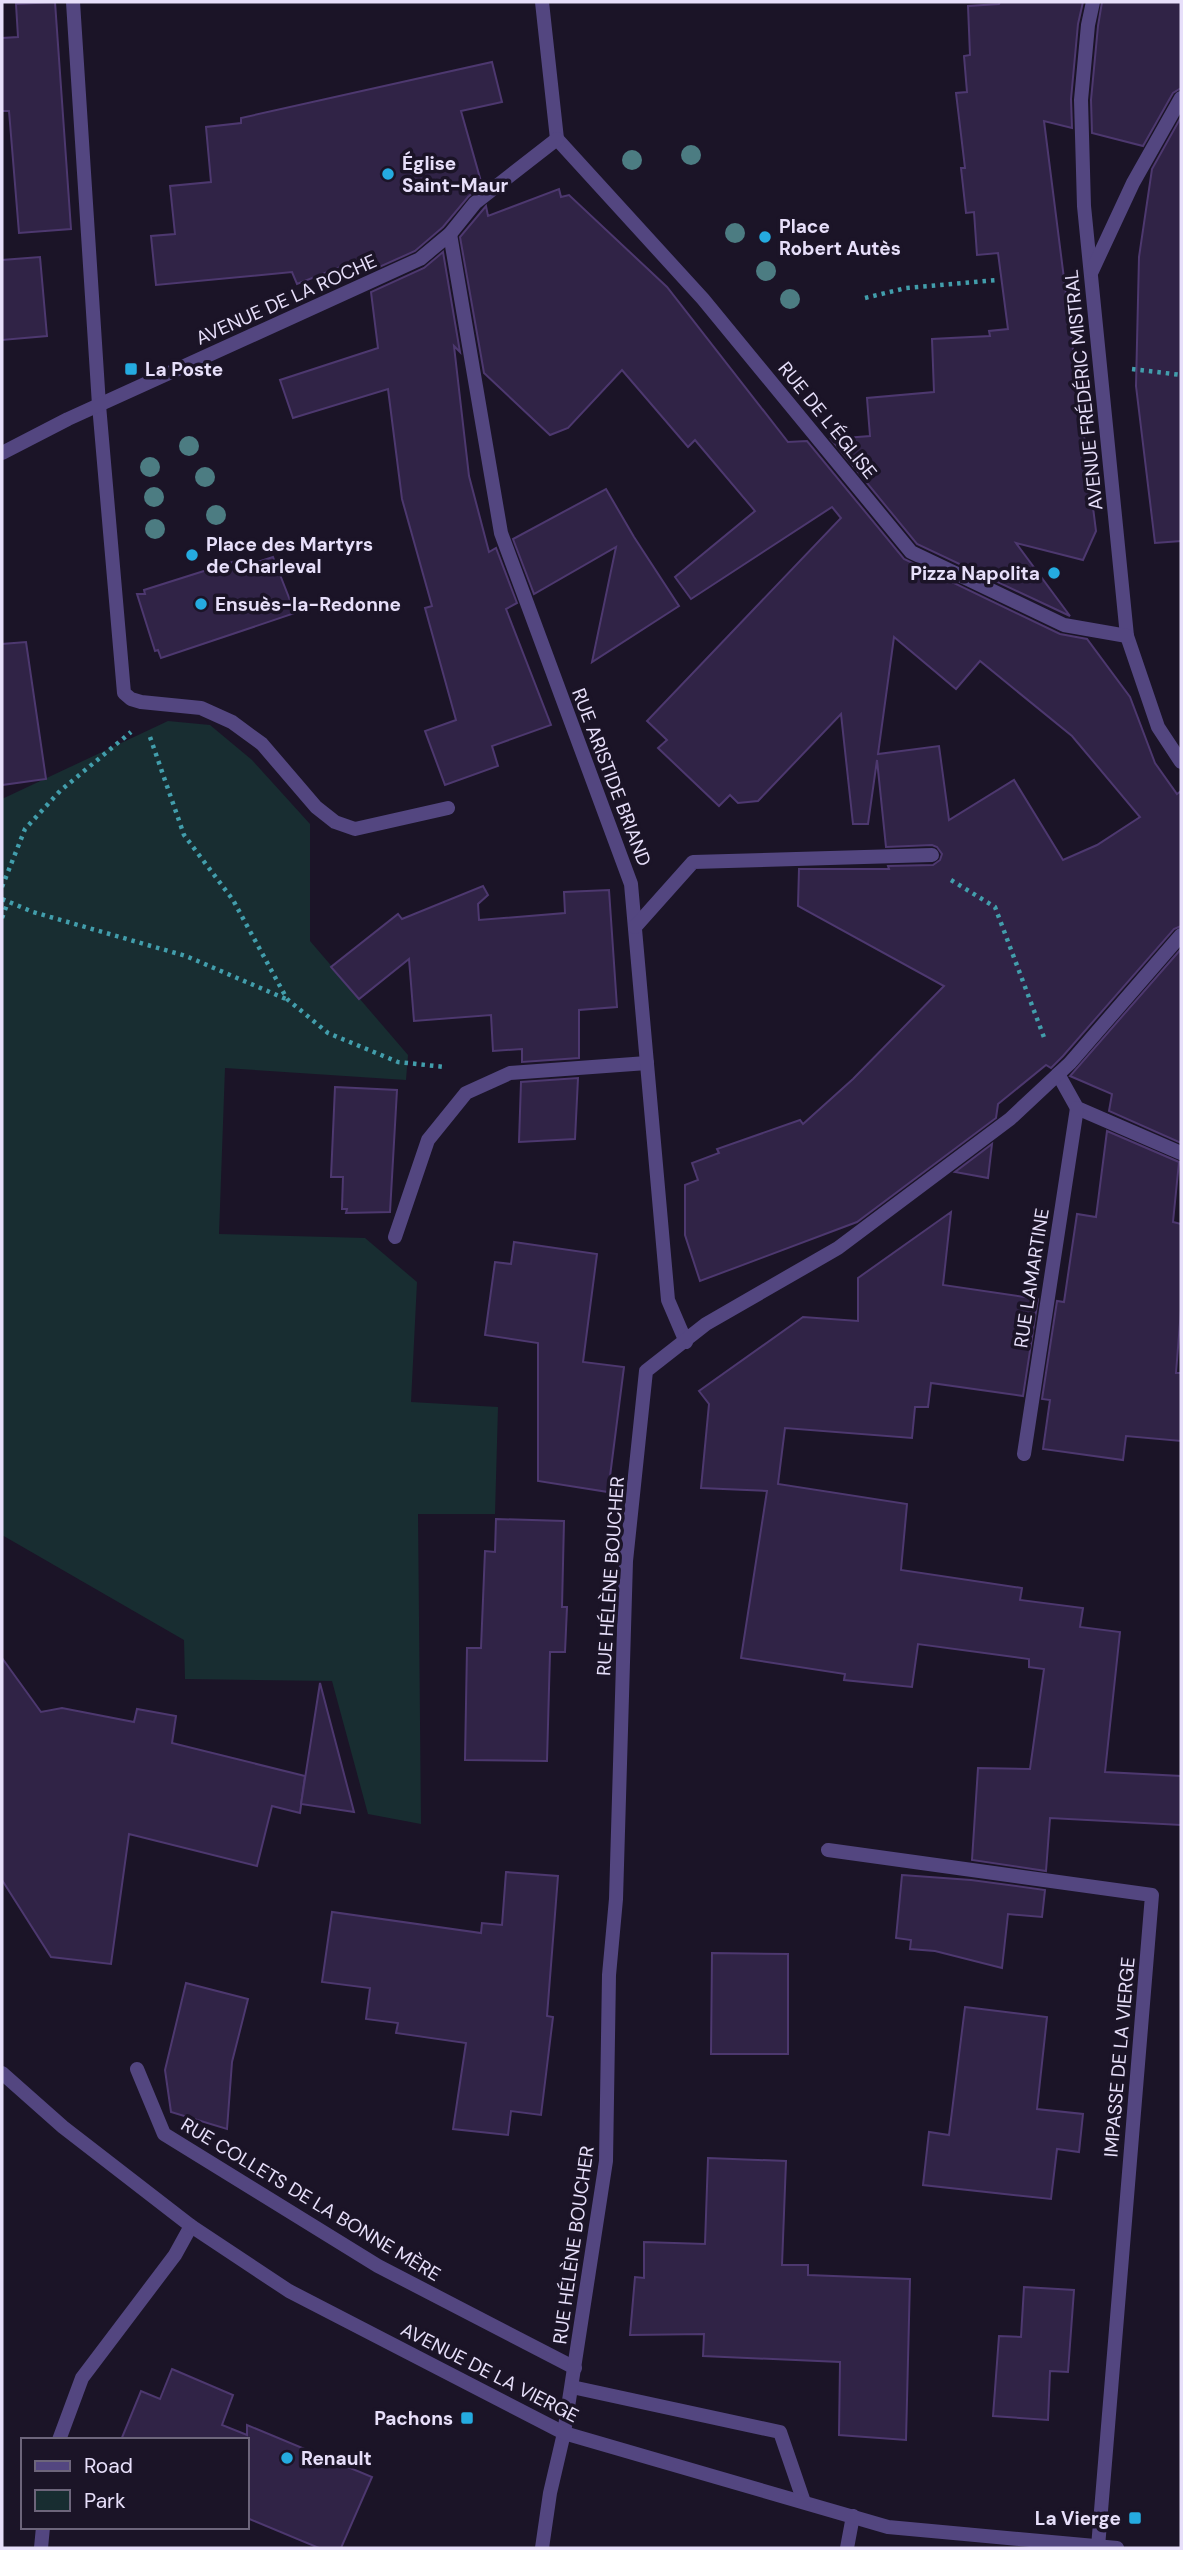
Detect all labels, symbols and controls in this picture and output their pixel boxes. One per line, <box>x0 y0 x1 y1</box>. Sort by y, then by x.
place label: Église Saint-Maur <box>402 151 508 198</box>
marker: Église Saint-Maur <box>380 166 396 182</box>
place label: Place Robert Autès <box>779 214 901 261</box>
marker: Place Robert Autès <box>757 229 773 245</box>
street label: AVENUE DE LA ROCHE <box>192 248 381 351</box>
street label: AVENUE FRÉDÉRIC MISTRAL <box>1058 268 1109 511</box>
place label: La Poste <box>145 357 223 382</box>
street label: RUE DE L’ÉGLISE <box>773 357 883 484</box>
marker: La Poste <box>123 361 139 377</box>
place label: Place des Martyrs de Charleval <box>206 532 373 579</box>
marker: Place des Martyrs de Charleval <box>184 547 200 563</box>
place label: Pizza Napolita <box>910 561 1040 586</box>
marker: Pizza Napolita <box>1046 565 1062 581</box>
place label: Ensuès-la-Redonne <box>215 592 401 617</box>
marker: Ensuès-la-Redonne <box>193 596 209 612</box>
street label: RUE ARISTIDE BRIAND <box>566 685 657 870</box>
street label: RUE LAMARTINE <box>1008 1206 1055 1350</box>
street label: RUE HÉLÈNE BOUCHER <box>591 1475 630 1677</box>
street label: IMPASSE DE LA VIERGE <box>1098 1956 1141 2158</box>
street label: RUE COLLETS DE LA BONNE MÈRE <box>176 2112 445 2287</box>
street label: RUE HÉLÈNE BOUCHER <box>547 2144 600 2346</box>
street label: AVENUE DE LA VIERGE <box>397 2317 583 2428</box>
place label: Pachons <box>374 2406 453 2431</box>
marker: Pachons <box>459 2410 475 2426</box>
legend <box>21 2438 248 2529</box>
place label: Renault <box>301 2446 372 2471</box>
marker: Renault <box>279 2450 295 2466</box>
text: Road <box>84 2452 133 2480</box>
text: Park <box>84 2487 126 2515</box>
place label: La Vierge <box>1035 2506 1121 2531</box>
marker: La Vierge <box>1127 2510 1143 2526</box>

